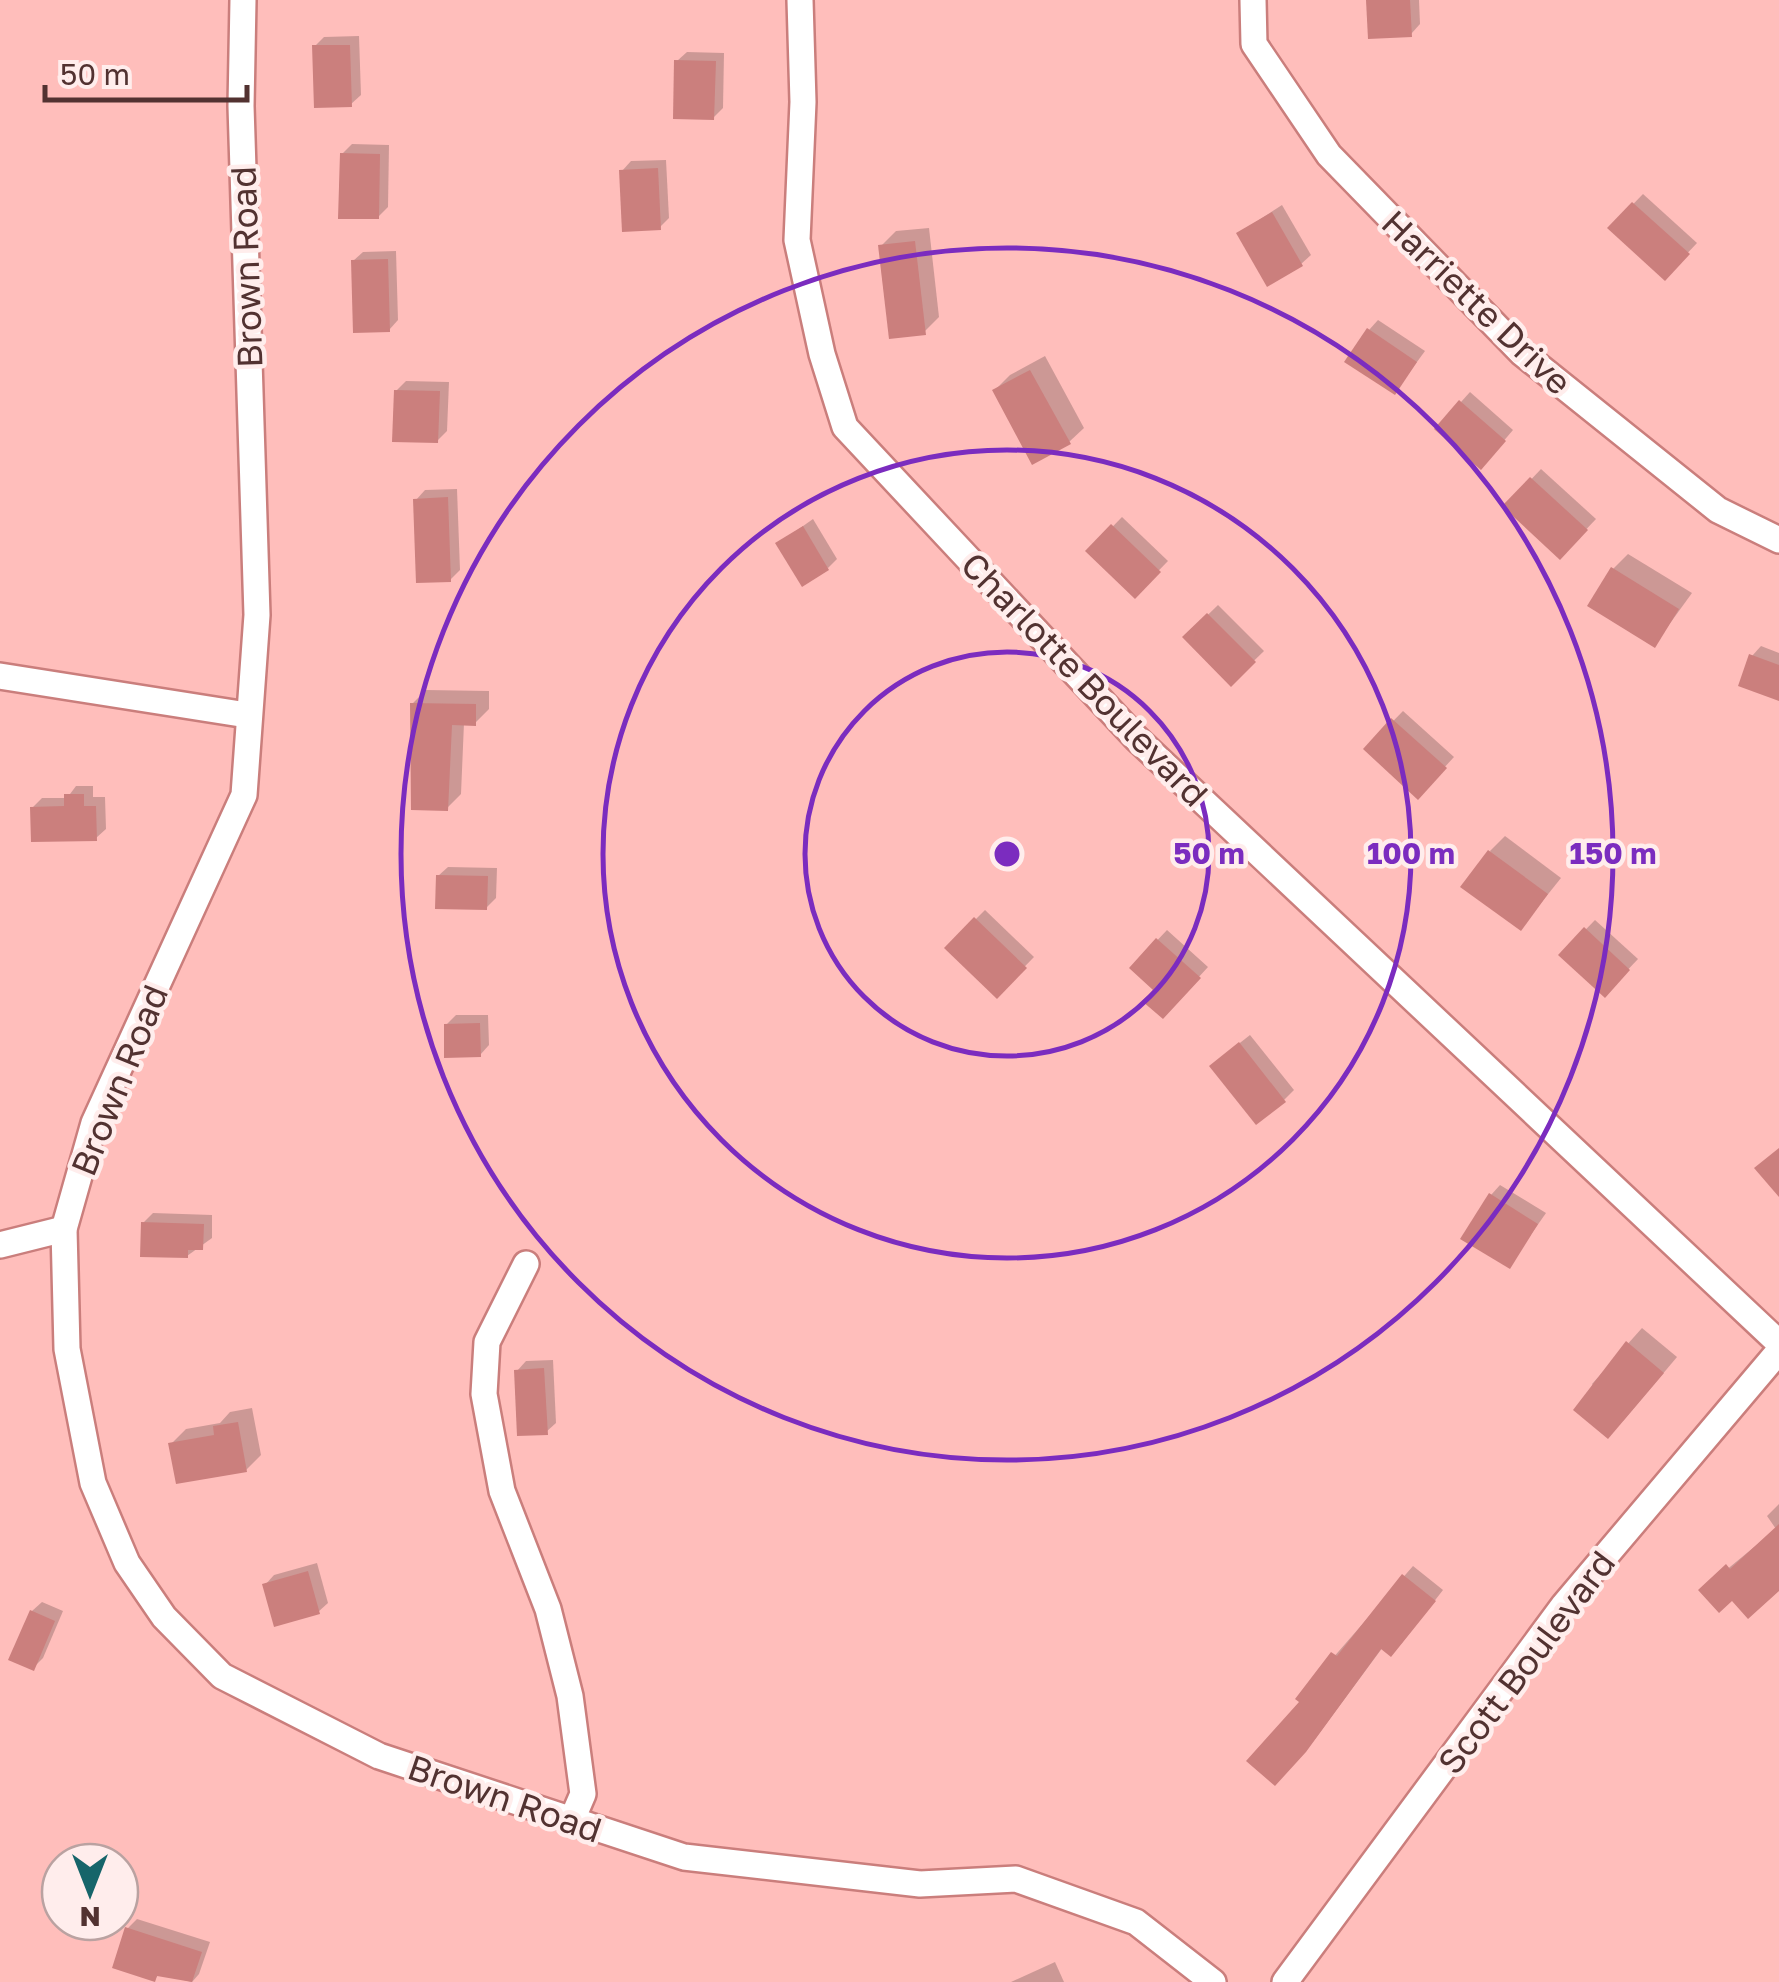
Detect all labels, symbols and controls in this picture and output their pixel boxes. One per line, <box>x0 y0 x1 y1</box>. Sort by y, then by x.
scale bar <box>45 40 248 102</box>
text: 50 m <box>60 56 130 92</box>
street label: Brown Road <box>221 165 271 369</box>
street label: Harriette Drive <box>1374 201 1580 403</box>
street label: Charlotte Boulevard <box>953 543 1217 815</box>
text: 50 m <box>1173 835 1245 871</box>
text: 100 m <box>1367 835 1455 871</box>
text: 150 m <box>1570 835 1657 871</box>
centre of rings <box>989 836 1025 872</box>
street label: Brown Road <box>62 979 176 1181</box>
street label: Scott Boulevard <box>1429 1542 1623 1782</box>
street label: Brown Road <box>403 1745 607 1851</box>
north arrow <box>40 1842 140 1942</box>
text: N <box>79 1901 101 1934</box>

